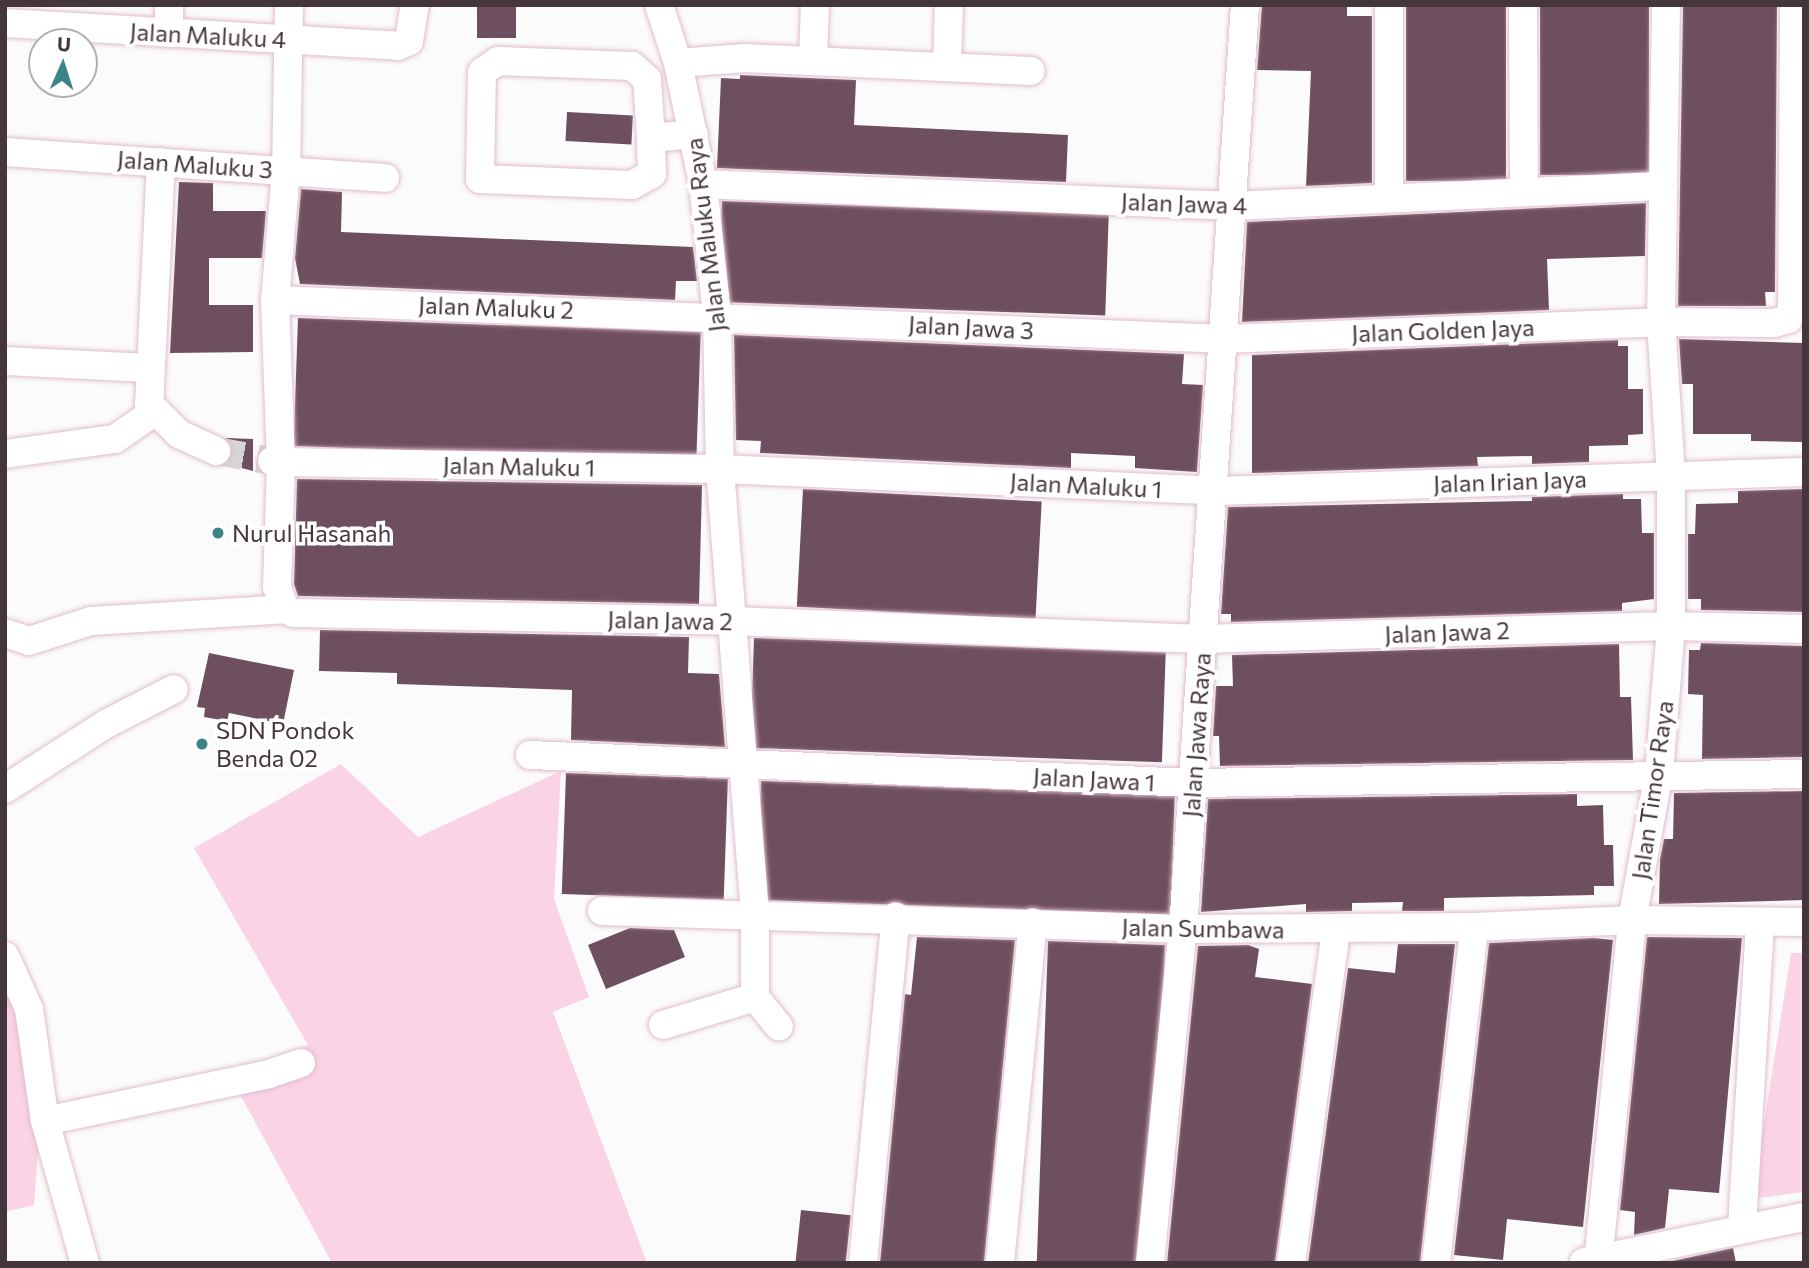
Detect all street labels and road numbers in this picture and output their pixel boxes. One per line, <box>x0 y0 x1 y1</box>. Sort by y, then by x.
street label: Jalan Maluku 4 <box>129 17 287 53</box>
street label: Jalan Maluku Raya <box>679 136 731 334</box>
street label: Jalan Maluku 3 <box>116 144 274 184</box>
street label: Jalan Jawa 4 <box>1120 186 1248 220</box>
street label: Jalan Maluku 2 <box>418 290 574 324</box>
street label: Jalan Jawa 3 <box>908 309 1034 345</box>
street label: Jalan Golden Jaya <box>1351 312 1535 348</box>
street label: Jalan Maluku 1 <box>442 450 596 482</box>
street label: Jalan Irian Jaya <box>1433 464 1587 498</box>
street label: Jalan Maluku 1 <box>1009 467 1163 503</box>
street label: Jalan Jawa 2 <box>607 605 733 635</box>
street label: Jalan Jawa 2 <box>1384 615 1510 649</box>
street label: Jalan Jawa Raya <box>1176 652 1216 818</box>
street label: Jalan Timor Raya <box>1625 699 1679 881</box>
street label: Jalan Jawa 1 <box>1032 761 1156 797</box>
street label: Jalan Sumbawa <box>1121 912 1285 944</box>

